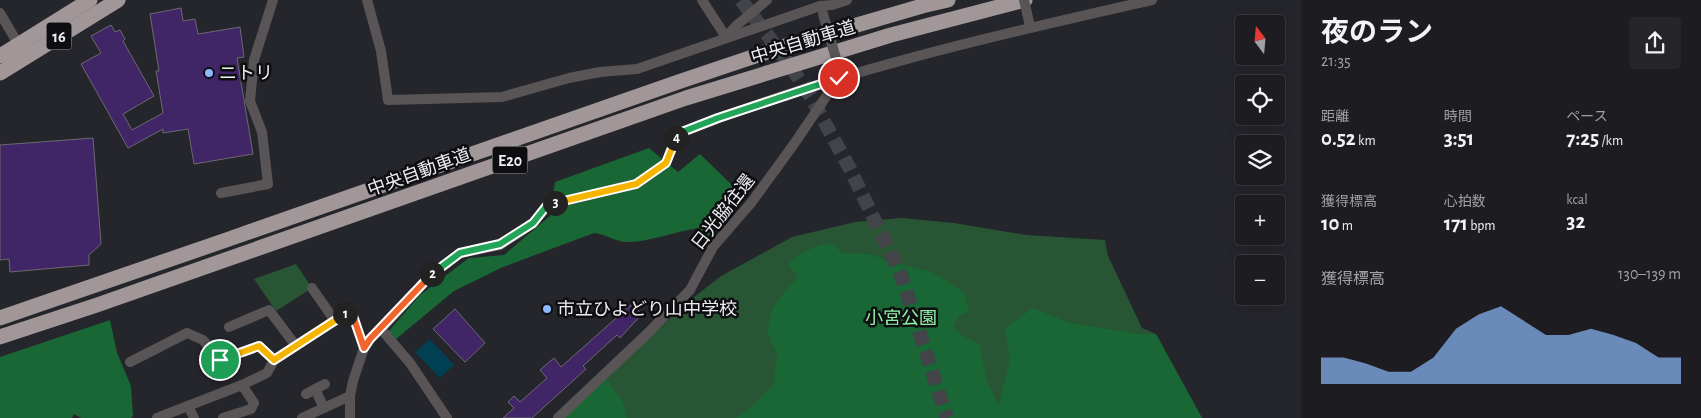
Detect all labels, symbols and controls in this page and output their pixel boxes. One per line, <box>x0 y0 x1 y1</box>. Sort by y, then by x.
north arrow <box>1235 15 1285 65</box>
map controls <box>1235 15 1285 305</box>
street label: 中央自動車道 <box>748 17 858 67</box>
button: share <box>1629 17 1681 69</box>
text: 夜のラン <box>1321 19 1433 47</box>
road number: 16 <box>46 22 72 50</box>
text: 21:35 <box>1321 53 1351 69</box>
pin <box>818 57 860 99</box>
icon: check <box>825 64 853 92</box>
place label: ニトリ <box>219 65 273 83</box>
marker: ニトリ <box>203 67 215 79</box>
button: locate <box>1235 75 1285 125</box>
text: 距離 <box>1321 110 1349 124</box>
text: 時間 <box>1444 110 1472 124</box>
text: ペース <box>1566 110 1608 124</box>
pin: 4 <box>664 126 688 150</box>
text: 0.52 <box>1321 128 1356 149</box>
text: 3:51 <box>1444 128 1474 149</box>
text: 7:25 <box>1566 128 1599 149</box>
text: 4 <box>673 131 680 145</box>
text: km <box>1356 134 1376 148</box>
text: /km <box>1599 134 1623 148</box>
button: layers <box>1235 135 1285 185</box>
street label: 中央自動車道 <box>365 144 473 200</box>
road number: E20 <box>492 146 528 174</box>
street label: 日光脇往還 <box>687 170 759 254</box>
pin: 3 <box>542 190 568 216</box>
text: kcal <box>1566 193 1588 207</box>
button: + <box>1235 195 1285 245</box>
text: 獲得標高 <box>1321 195 1377 209</box>
text: 心拍数 <box>1444 195 1486 209</box>
text: 3 <box>552 196 559 210</box>
text: 32 <box>1566 211 1585 232</box>
text: 10 <box>1321 213 1340 234</box>
text: 171 <box>1444 213 1468 234</box>
text: m <box>1340 219 1353 233</box>
text: bpm <box>1468 219 1496 233</box>
button: − <box>1235 255 1285 305</box>
pin: 2 <box>420 262 444 286</box>
text: 130–139 m <box>1618 266 1681 282</box>
text: 2 <box>429 267 436 281</box>
text: 獲得標高 <box>1321 271 1385 287</box>
place label: 市立ひよどり山中学校 <box>557 299 737 319</box>
pin: 1 <box>332 302 358 326</box>
marker: 市立ひよどり山中学校 <box>541 303 553 315</box>
text: 1 <box>343 307 348 321</box>
park label: 小宮公園 <box>865 309 937 328</box>
pin <box>199 339 241 381</box>
icon: arrive <box>206 346 234 374</box>

